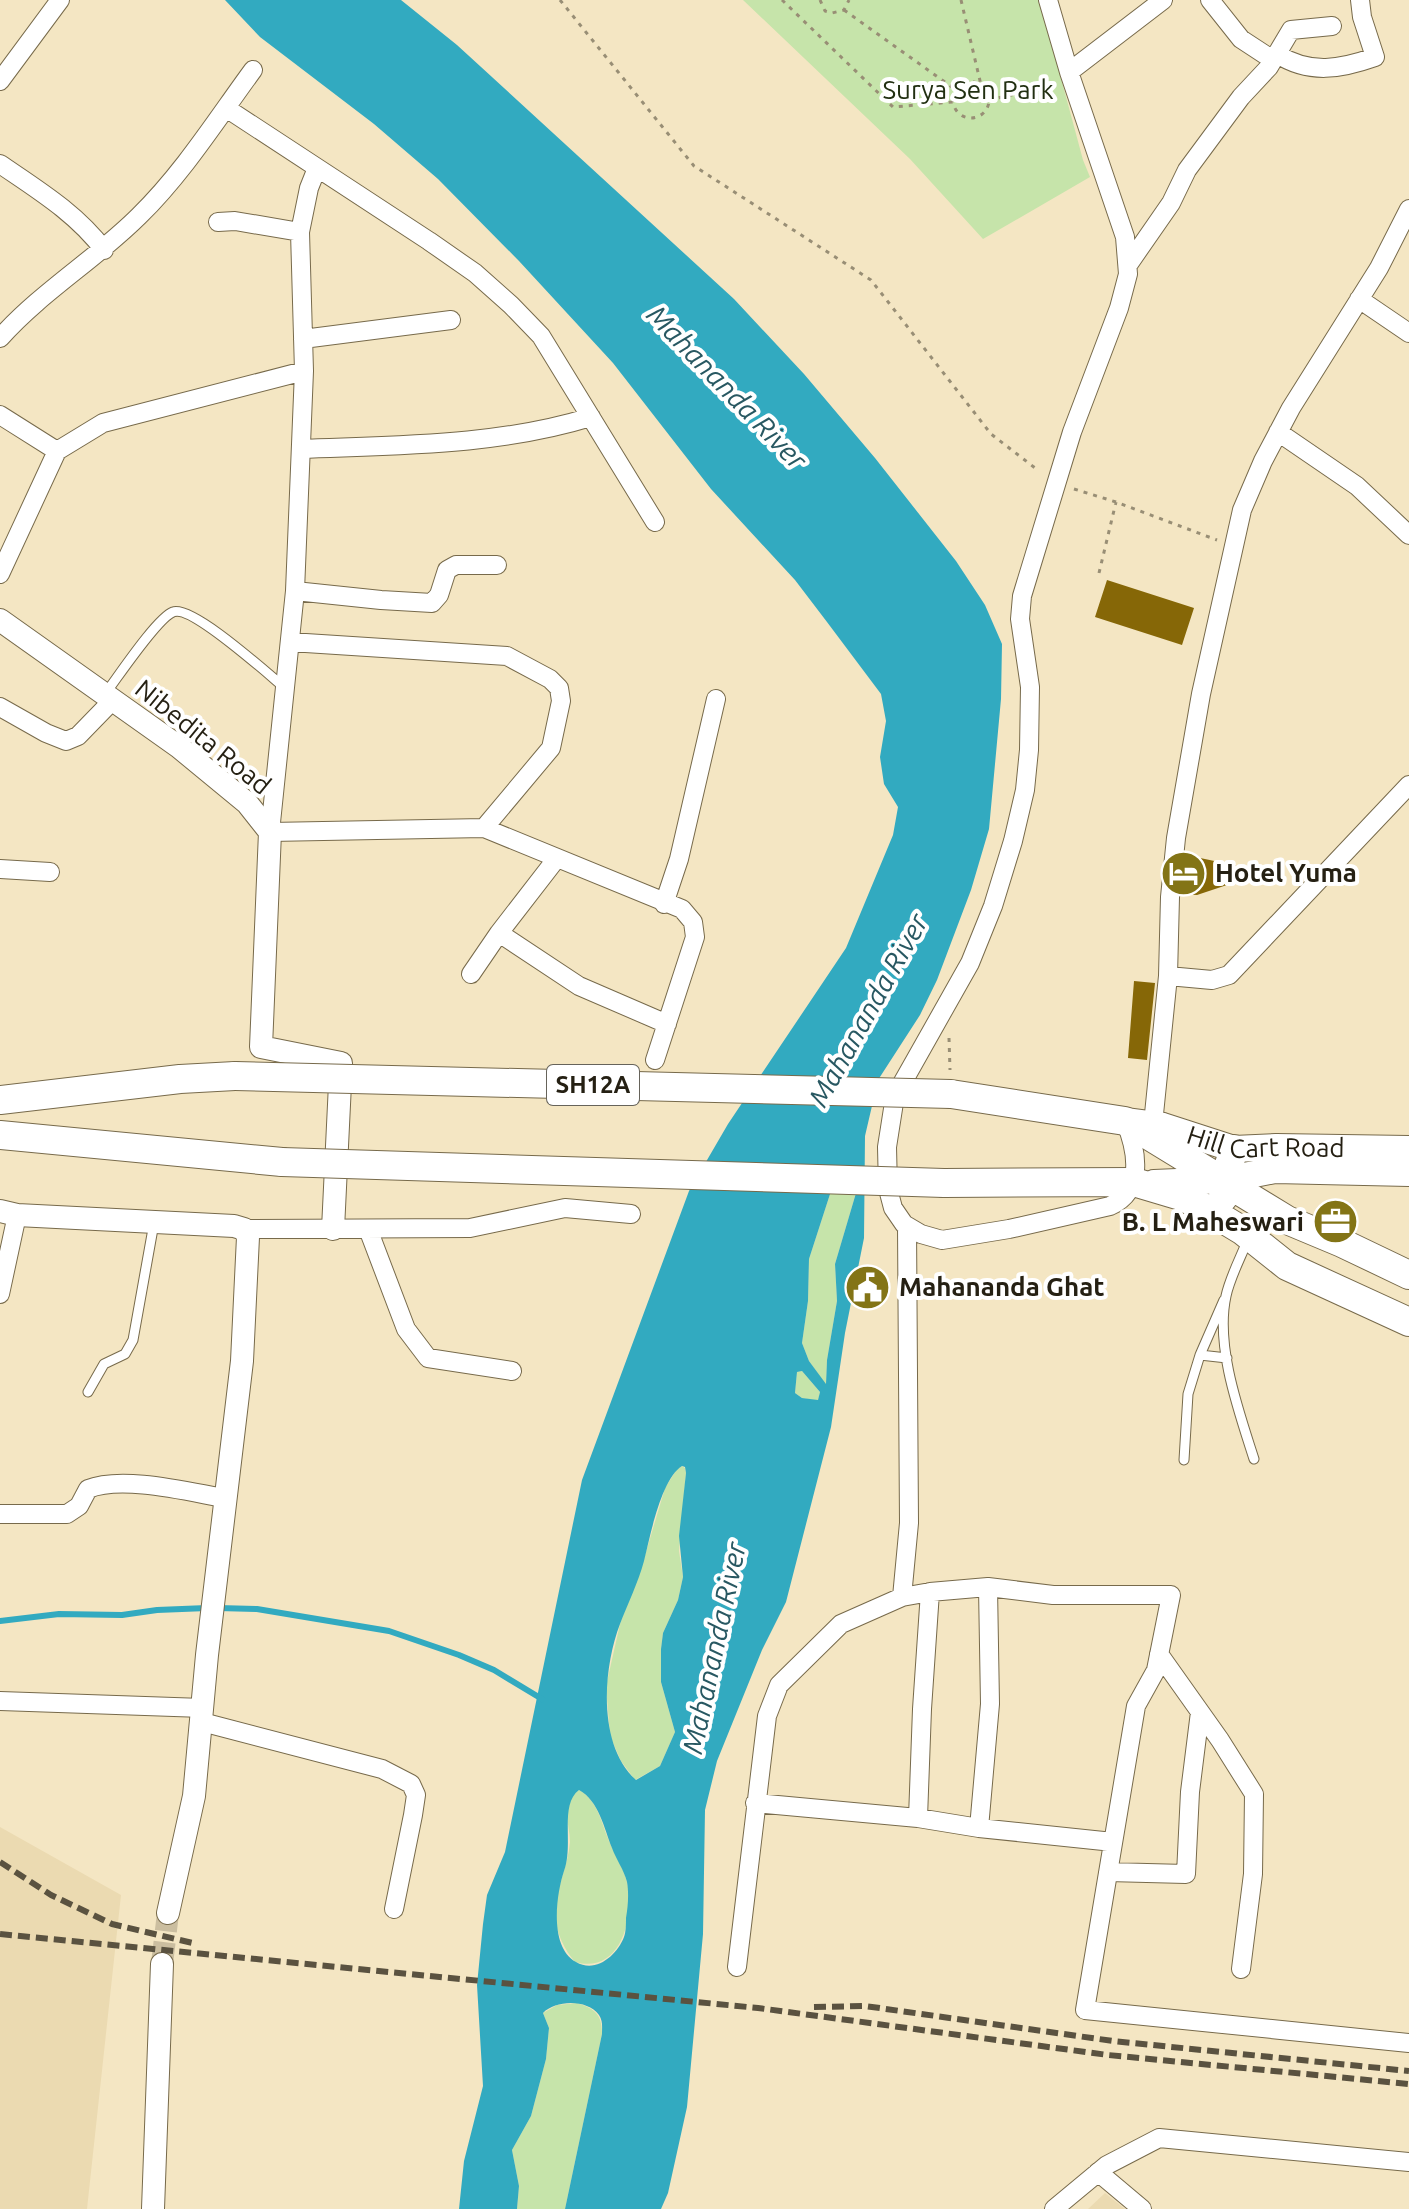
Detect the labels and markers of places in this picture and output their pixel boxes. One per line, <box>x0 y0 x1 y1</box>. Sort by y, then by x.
hotel icon: Hotel Yuma <box>1160 849 1208 897</box>
place label: Hotel Yuma <box>1215 858 1357 887</box>
office icon: B. L Maheswari <box>1311 1198 1359 1246</box>
place label: B. L Maheswari <box>1122 1207 1304 1236</box>
public building icon: Mahananda Ghat <box>844 1263 892 1311</box>
place label: Mahananda Ghat <box>899 1272 1105 1301</box>

